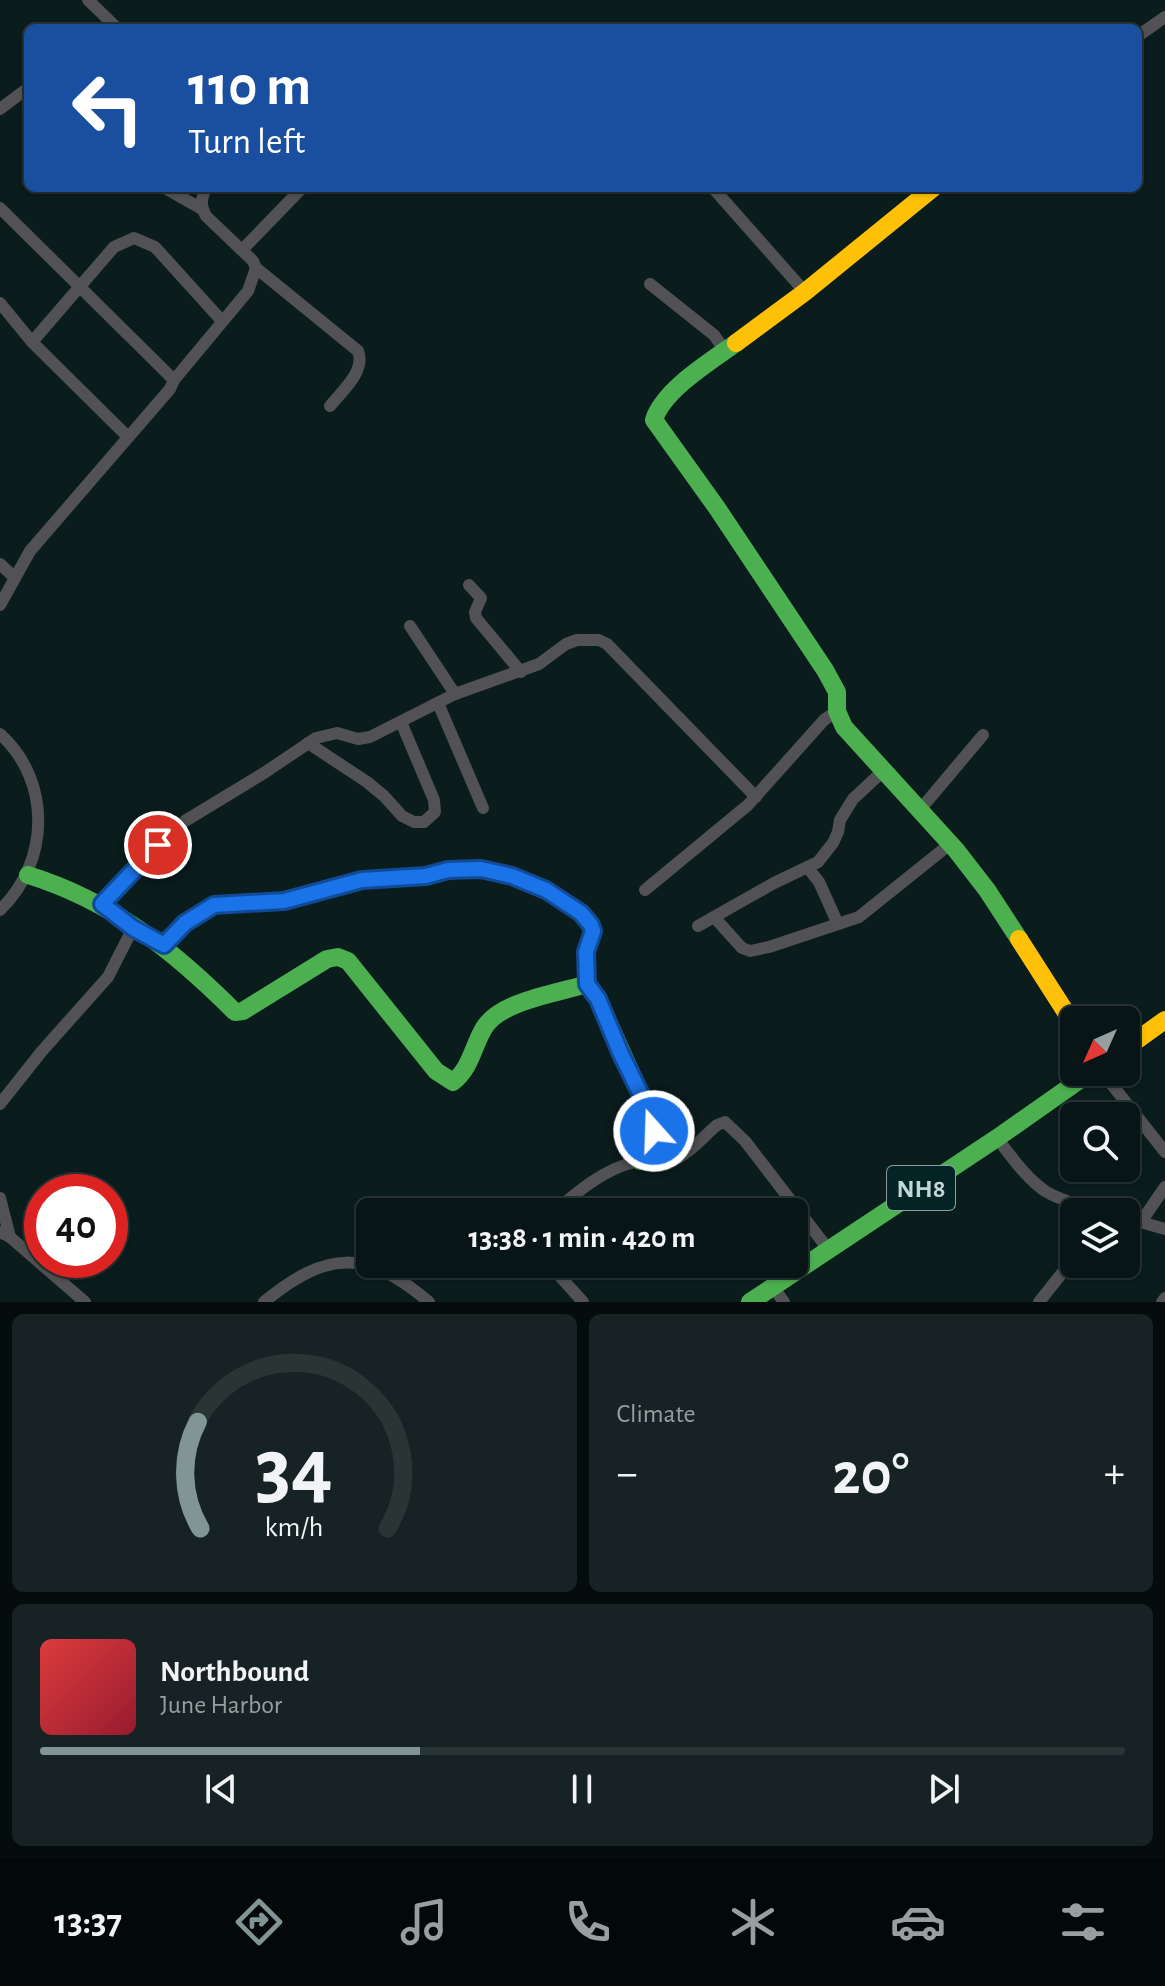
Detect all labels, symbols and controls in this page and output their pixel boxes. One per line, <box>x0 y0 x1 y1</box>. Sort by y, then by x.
icon: left <box>56 56 160 160</box>
text: 110 m <box>188 59 311 115</box>
text: Turn left <box>188 124 305 160</box>
pin <box>124 811 192 879</box>
icon: arrive <box>136 823 180 867</box>
north arrow <box>1060 1006 1140 1086</box>
map controls <box>1060 1006 1140 1278</box>
position arrow <box>612 1089 696 1173</box>
button: search <box>1060 1102 1140 1182</box>
road number: NH8 <box>887 1166 955 1210</box>
speed limit sign: 40 <box>24 1174 128 1278</box>
button: layers <box>1060 1198 1140 1278</box>
text: 13:38 · 1 min · 420 m <box>468 1223 696 1253</box>
text: Climate <box>617 1401 695 1427</box>
text: 34 <box>255 1428 333 1512</box>
text: 20° <box>832 1445 909 1505</box>
text: − <box>617 1452 638 1496</box>
text: + <box>1104 1452 1125 1496</box>
text: km/h <box>265 1513 324 1542</box>
text: Northbound <box>160 1657 309 1687</box>
text: June Harbor <box>160 1692 282 1718</box>
icon: previous <box>199 1767 243 1811</box>
icon: pause <box>560 1767 604 1811</box>
icon: next <box>922 1767 966 1811</box>
icon: directions <box>231 1894 287 1950</box>
icon: music <box>396 1894 452 1950</box>
icon: phone <box>560 1894 616 1950</box>
icon: climate <box>725 1894 781 1950</box>
icon: car <box>890 1894 946 1950</box>
icon: filters <box>1055 1894 1111 1950</box>
text: 13:37 <box>54 1904 122 1940</box>

